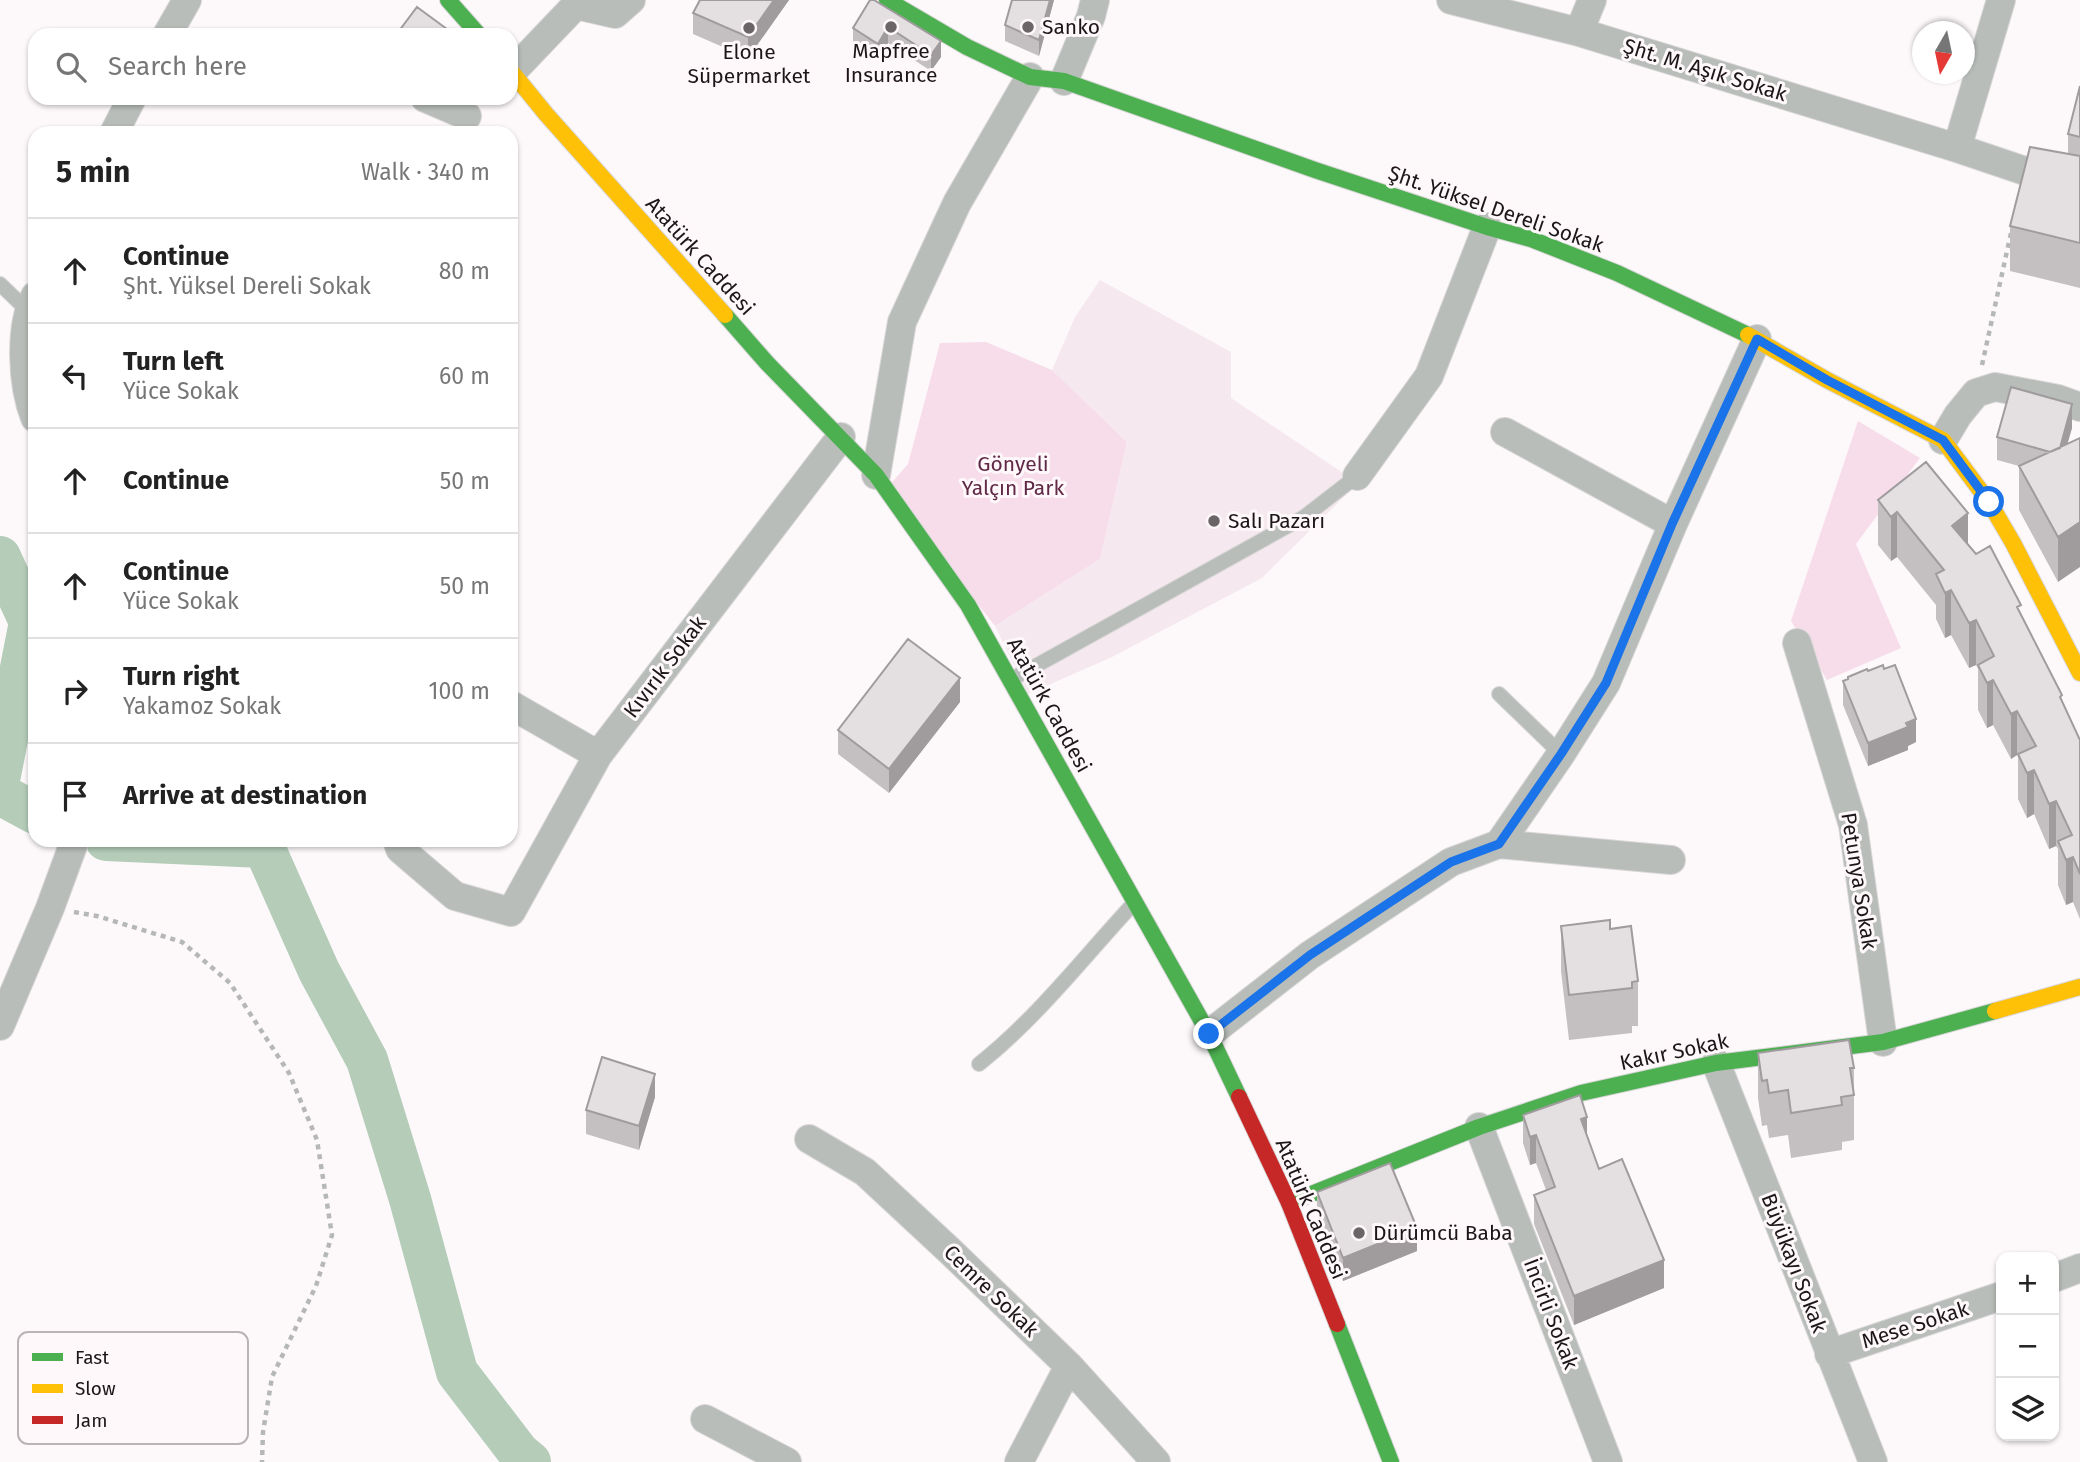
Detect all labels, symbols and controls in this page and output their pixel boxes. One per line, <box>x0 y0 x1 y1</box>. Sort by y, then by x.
place label: Sanko <box>1042 14 1100 40</box>
marker: Mapfree Insurance <box>883 19 899 35</box>
marker: Sanko <box>1020 19 1036 35</box>
marker: Elone Süpermarket <box>741 20 757 36</box>
north arrow <box>1912 21 1975 84</box>
search box <box>28 28 518 105</box>
street label: Şht. M. Aşık Sokak <box>1620 33 1790 107</box>
place label: Mapfree Insurance <box>845 38 937 88</box>
place label: Elone Süpermarket <box>688 39 811 89</box>
icon: search <box>52 48 90 86</box>
text: Search here <box>108 51 247 82</box>
text: 5 min <box>56 154 130 190</box>
text: Walk · 340 m <box>361 158 490 186</box>
street label: Şht. Yüksel Dereli Sokak <box>1385 160 1607 258</box>
street label: Atatürk Caddesi <box>640 191 760 321</box>
text: Continue <box>123 241 229 272</box>
icon: ahead <box>56 252 94 290</box>
text: 80 m <box>439 257 490 285</box>
text: Şht. Yüksel Dereli Sokak <box>123 272 371 300</box>
text: Turn left <box>123 346 224 377</box>
icon: left <box>56 357 94 395</box>
text: 60 m <box>439 362 490 390</box>
text: Yüce Sokak <box>123 377 239 405</box>
park label: Gönyeli Yalçın Park <box>962 451 1064 501</box>
icon: ahead <box>56 462 94 500</box>
text: Continue <box>123 465 229 496</box>
text: 50 m <box>440 467 490 495</box>
route start <box>1973 486 2004 517</box>
place label: Salı Pazarı <box>1228 508 1325 534</box>
marker: Salı Pazarı <box>1206 513 1222 529</box>
text: Continue <box>123 556 229 587</box>
icon: ahead <box>56 567 94 605</box>
text: 50 m <box>440 572 490 600</box>
text: Yüce Sokak <box>123 587 239 615</box>
street label: Kıvırık Sokak <box>618 611 712 723</box>
street label: Atatürk Caddesi <box>1001 633 1097 777</box>
text: Turn right <box>123 661 240 692</box>
icon: right <box>56 672 94 710</box>
text: 100 m <box>429 677 490 705</box>
text: Yakamoz Sokak <box>123 692 281 720</box>
icon: arrive <box>56 777 94 815</box>
text: Arrive at destination <box>123 780 367 811</box>
street label: Petunya Sokak <box>1835 811 1883 952</box>
route end <box>1193 1018 1224 1049</box>
street label: Kakır Sokak <box>1617 1028 1731 1076</box>
street label: Atatürk Caddesi <box>1270 1135 1352 1283</box>
street label: Büyükayı Sokak <box>1755 1190 1833 1337</box>
place label: Dürümcü Baba <box>1373 1220 1513 1246</box>
marker: Dürümcü Baba <box>1351 1225 1367 1241</box>
street label: Cemre Sokak <box>938 1239 1044 1343</box>
map controls <box>1996 1252 2059 1441</box>
button: + <box>1996 1252 2059 1315</box>
street label: İncirli Sokak <box>1518 1255 1584 1373</box>
street label: Mese Sokak <box>1858 1295 1972 1355</box>
button: − <box>1996 1315 2059 1378</box>
legend <box>18 1332 248 1444</box>
text: Fast <box>75 1346 109 1369</box>
text: Slow <box>75 1377 116 1400</box>
button: layers <box>1996 1378 2059 1441</box>
text: Jam <box>75 1409 107 1432</box>

